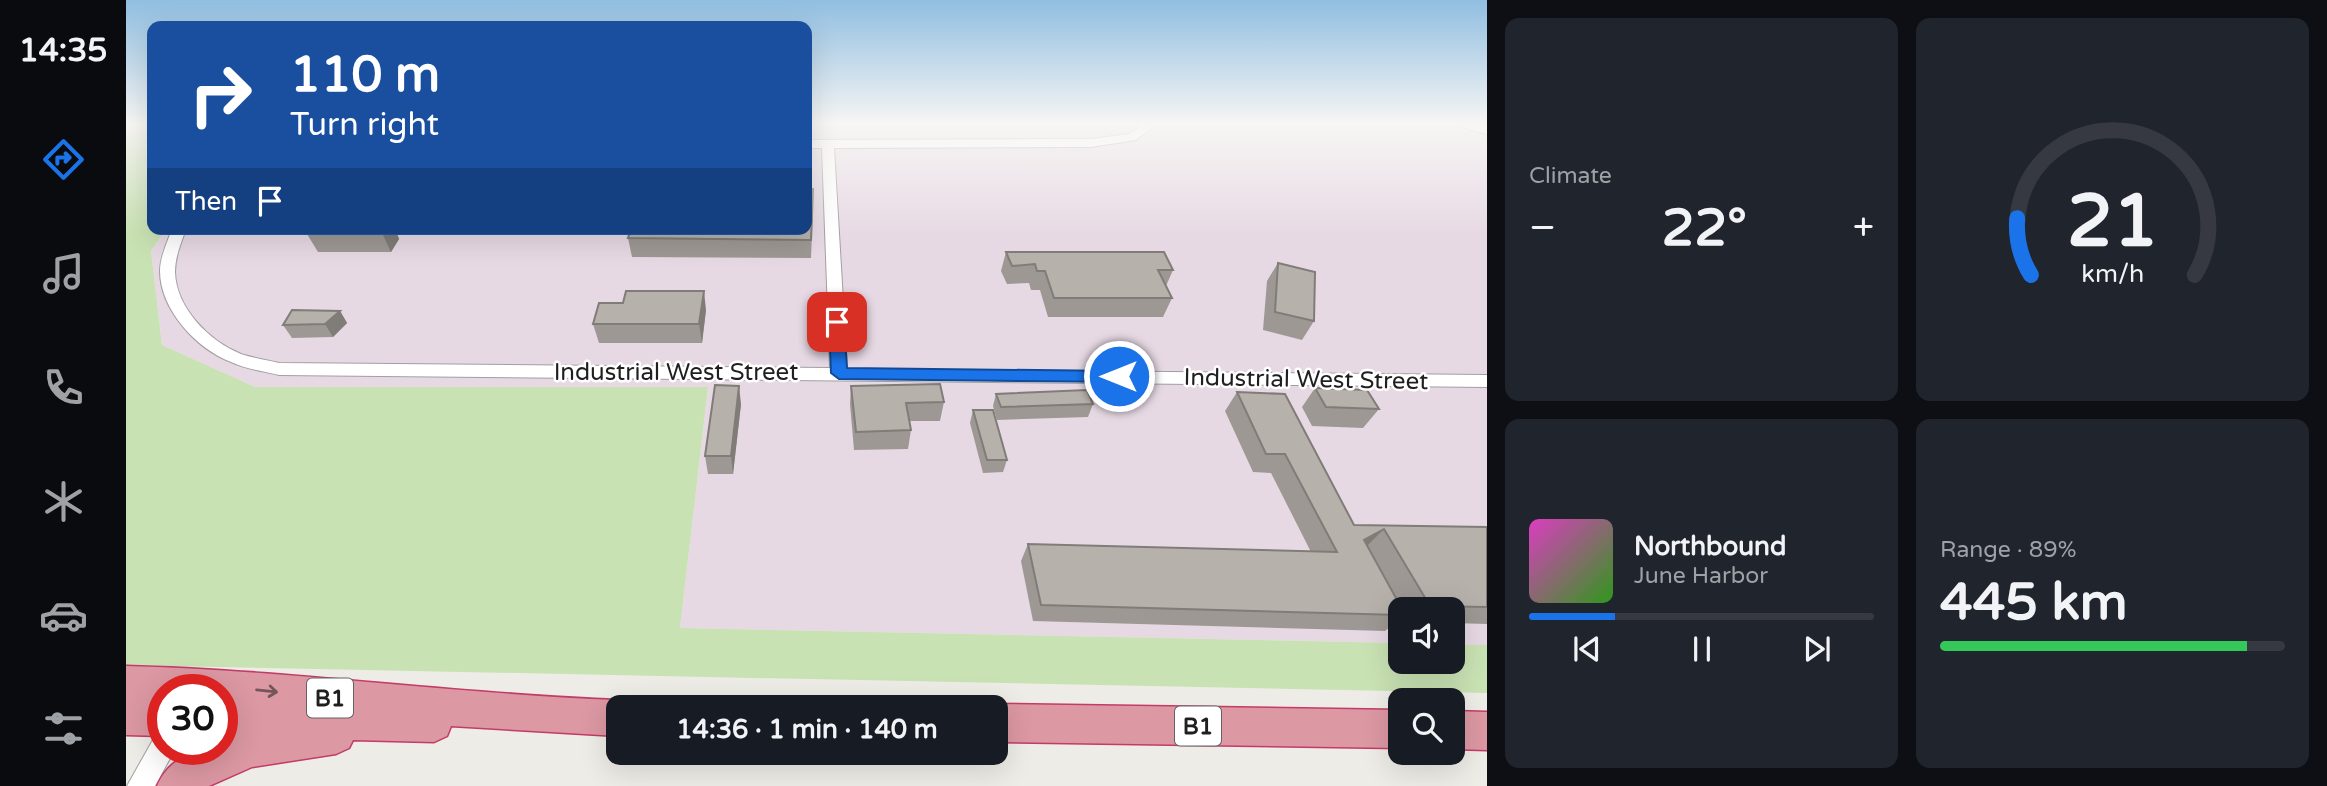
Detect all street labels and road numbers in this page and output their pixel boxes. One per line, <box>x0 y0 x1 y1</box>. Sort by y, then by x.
street label: Industrial West Street <box>554 358 798 387</box>
street label: Industrial West Street <box>1183 363 1429 396</box>
road number: B1 <box>307 678 353 718</box>
road number: B1 <box>1175 706 1221 746</box>

